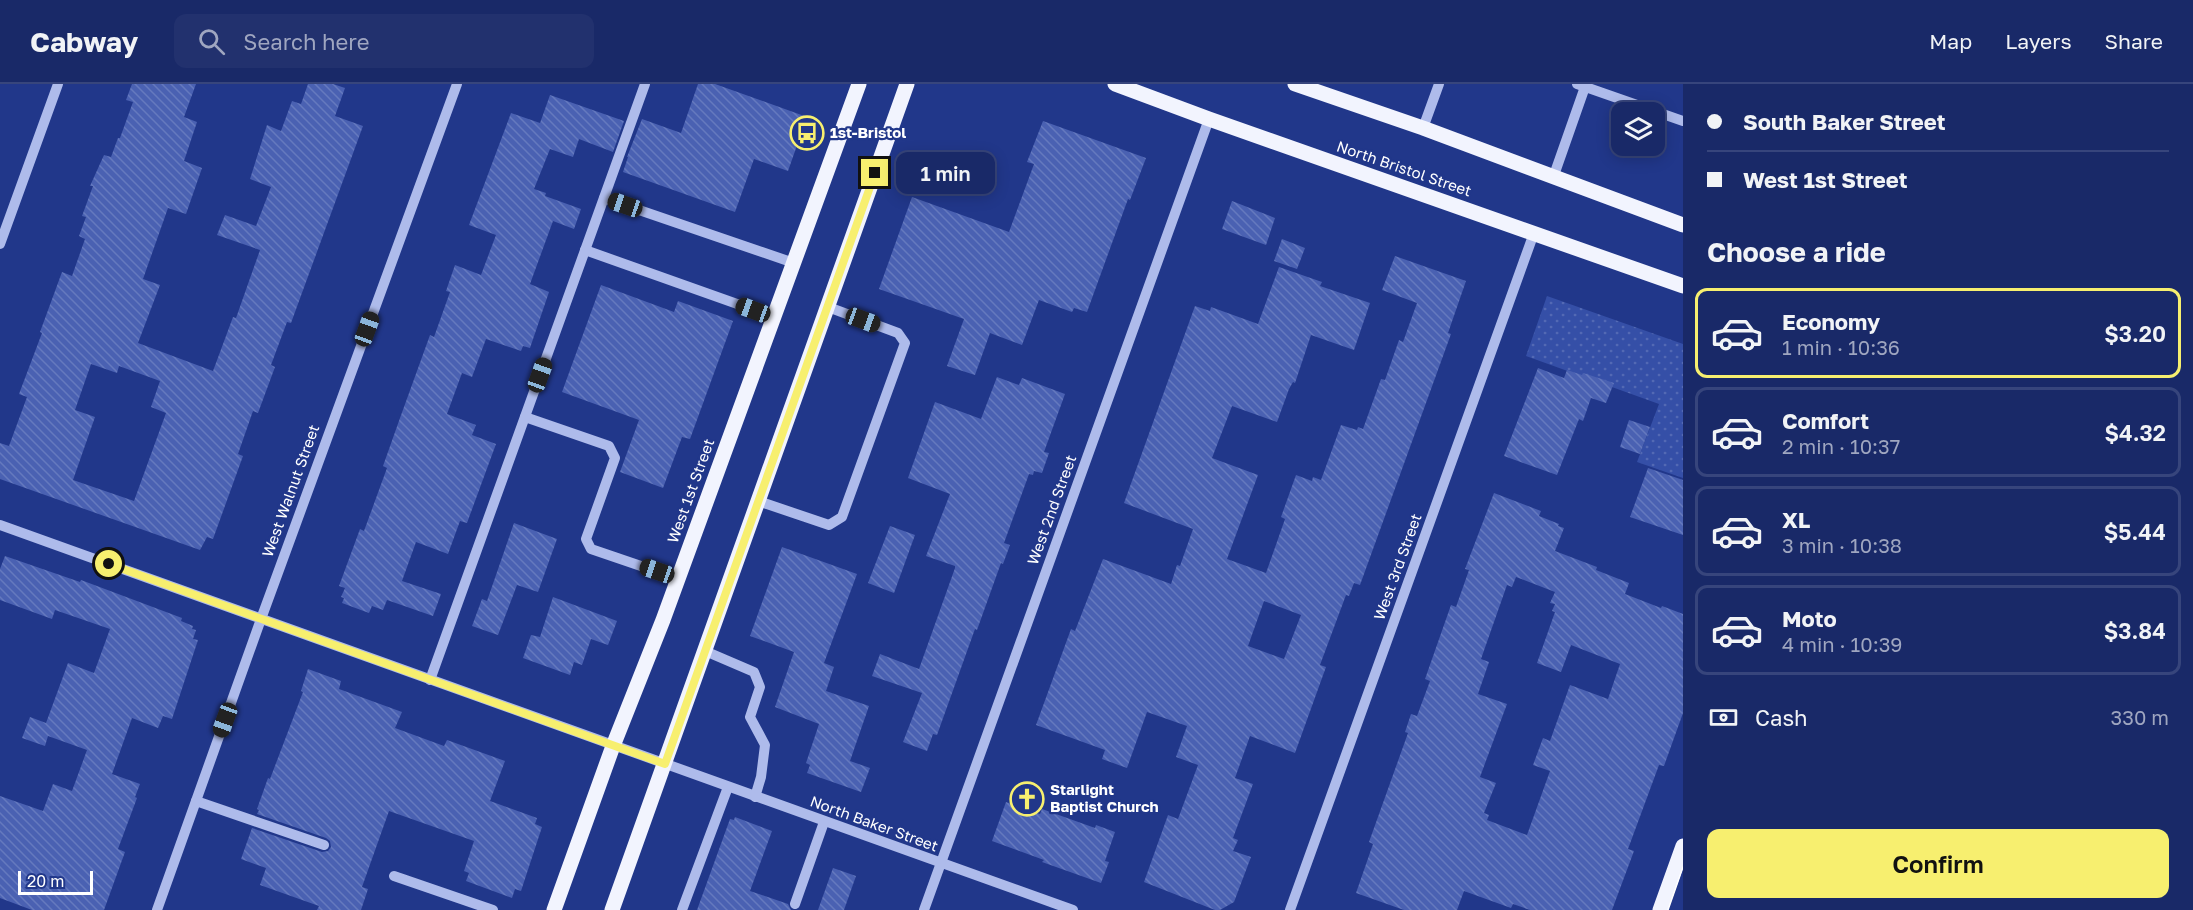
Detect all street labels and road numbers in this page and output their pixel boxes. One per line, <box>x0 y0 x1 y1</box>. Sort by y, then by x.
street label: North Bristol Street <box>1335 137 1474 200</box>
street label: West Walnut Street <box>258 422 322 559</box>
street label: West 1st Street <box>663 436 717 545</box>
street label: West 2nd Street <box>1023 452 1079 567</box>
street label: West 3rd Street <box>1369 511 1425 622</box>
street label: North Baker Street <box>808 792 941 855</box>

